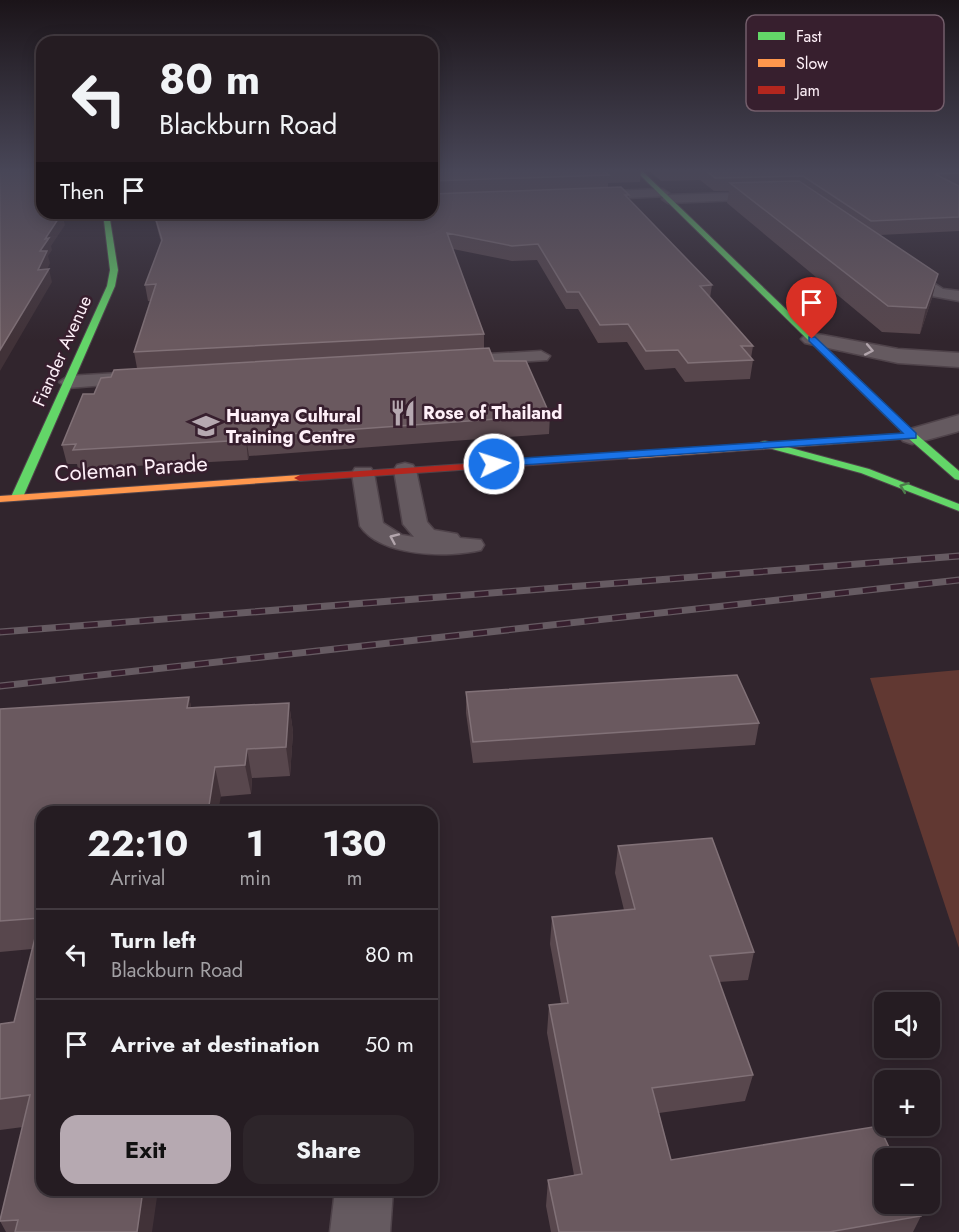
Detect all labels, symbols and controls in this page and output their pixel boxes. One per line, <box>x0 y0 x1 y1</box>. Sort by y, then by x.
legend <box>746 15 944 111</box>
text: Fast <box>796 25 822 48</box>
text: 80 m <box>159 49 260 110</box>
text: Slow <box>796 52 828 75</box>
icon: left <box>60 60 138 138</box>
text: Jam <box>794 79 820 102</box>
text: Blackburn Road <box>159 105 337 144</box>
icon: arrive <box>117 174 150 207</box>
text: Then <box>60 175 105 207</box>
pin <box>786 277 837 339</box>
icon: arrive <box>795 286 828 319</box>
street label: Fiander Avenue <box>26 291 98 411</box>
one-way arrow <box>864 343 874 356</box>
restaurant icon: Rose of Thailand <box>388 398 418 428</box>
place label: Rose of Thailand <box>423 400 562 426</box>
place label: Huanya Cultural Training Centre <box>226 403 361 450</box>
school or university icon: Huanya Cultural Training Centre <box>191 411 221 441</box>
position arrow <box>462 432 526 496</box>
street label: Coleman Parade <box>53 447 209 489</box>
one-way arrow <box>900 482 911 494</box>
one-way arrow <box>390 534 401 546</box>
text: 22:10 <box>87 817 188 869</box>
text: 1 <box>246 817 264 869</box>
text: 130 <box>322 817 387 869</box>
text: Arrival <box>110 864 165 893</box>
text: min <box>240 864 271 893</box>
text: m <box>347 864 362 893</box>
text: Turn left <box>111 924 196 956</box>
icon: left <box>60 938 93 971</box>
text: 80 m <box>365 938 414 970</box>
text: Blackburn Road <box>111 956 243 985</box>
map controls <box>874 992 940 1214</box>
button: sound <box>874 992 940 1058</box>
icon: arrive <box>60 1028 93 1061</box>
text: Arrive at destination <box>111 1028 320 1060</box>
text: 50 m <box>365 1028 414 1060</box>
button: + <box>874 1070 940 1136</box>
button: Exit <box>60 1115 231 1184</box>
button: Share <box>243 1115 414 1184</box>
button: − <box>874 1148 940 1214</box>

